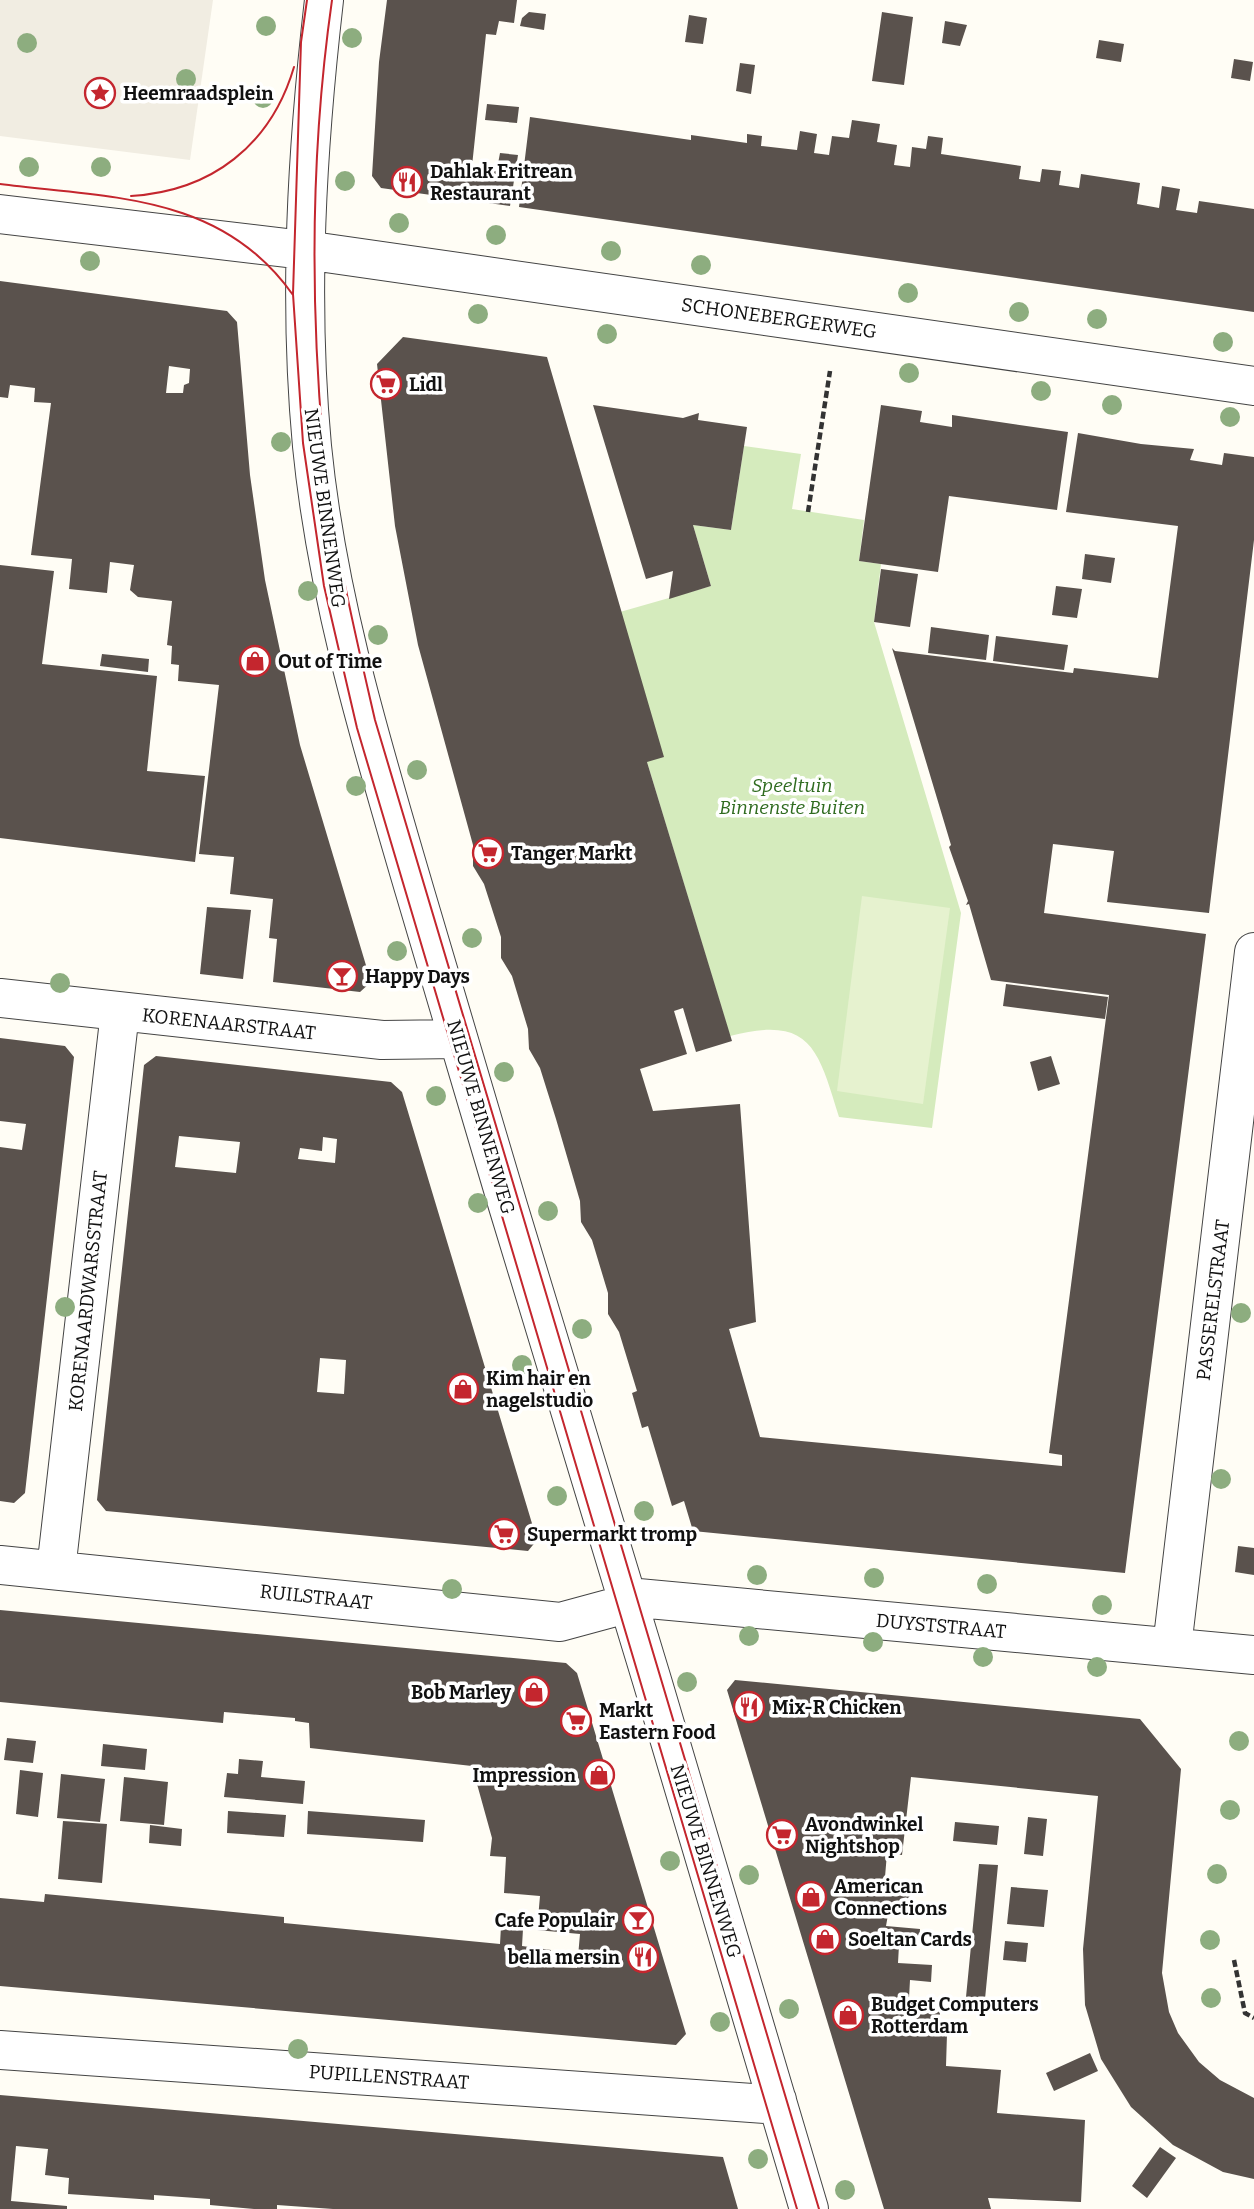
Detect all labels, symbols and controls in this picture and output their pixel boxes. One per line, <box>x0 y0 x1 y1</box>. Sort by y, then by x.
place icon: Heemraadsplein <box>83 76 117 110</box>
place label: Heemraadsplein <box>123 82 274 105</box>
place label: Dahlak Eritrean Restaurant <box>430 160 573 205</box>
restaurant icon: Dahlak Eritrean Restaurant <box>390 165 424 199</box>
street label: SCHONEBERGERWEG <box>680 293 878 343</box>
supermarket icon: Lidl <box>369 367 403 401</box>
place label: Lidl <box>409 373 443 396</box>
street label: NIEUWE BINNENWEG <box>300 407 350 609</box>
shop icon: Out of Time <box>238 644 272 678</box>
place label: Out of Time <box>278 650 382 673</box>
park label: Speeltuin Binnenste Buiten <box>719 774 865 819</box>
supermarket icon: Tanger Markt <box>471 836 505 870</box>
place label: Tanger Markt <box>511 842 633 865</box>
bar icon: Happy Days <box>325 959 359 993</box>
place label: Happy Days <box>365 965 470 988</box>
street label: KORENAARSTRAAT <box>141 1003 317 1045</box>
street label: NIEUWE BINNENWEG <box>442 1017 520 1217</box>
street label: KORENAARDWARSSTRAAT <box>64 1170 112 1412</box>
street label: PASSERELSTRAAT <box>1192 1218 1234 1382</box>
place label: Kim hair en nagelstudio <box>486 1367 593 1412</box>
shop icon: Kim hair en nagelstudio <box>446 1372 480 1406</box>
supermarket icon: Supermarkt tromp <box>487 1517 521 1551</box>
place label: Supermarkt tromp <box>527 1523 697 1546</box>
street label: RUILSTRAAT <box>259 1580 373 1614</box>
street label: DUYSTSTRAAT <box>875 1609 1007 1643</box>
shop icon: Bob Marley <box>517 1675 551 1709</box>
place label: Bob Marley <box>411 1681 511 1704</box>
restaurant icon: Mix-R Chicken <box>732 1690 766 1724</box>
place label: Mix-R Chicken <box>772 1696 902 1719</box>
place label: Markt Eastern Food <box>599 1699 716 1744</box>
supermarket icon: Markt Eastern Food <box>559 1704 593 1738</box>
shop icon: Impression <box>582 1758 616 1792</box>
street label: NIEUWE BINNENWEG <box>666 1761 746 1961</box>
place label: Impression <box>472 1764 577 1787</box>
place label: Avondwinkel Nightshop <box>805 1813 923 1858</box>
supermarket icon: Avondwinkel Nightshop <box>765 1818 799 1852</box>
place label: American Connections <box>834 1875 947 1920</box>
shop icon: American Connections <box>794 1880 828 1914</box>
bar icon: Cafe Populair <box>621 1903 655 1937</box>
place label: Cafe Populair <box>495 1909 615 1932</box>
shop icon: Soeltan Cards <box>808 1922 842 1956</box>
place label: Soeltan Cards <box>848 1928 972 1951</box>
restaurant icon: bella mersin <box>626 1940 660 1974</box>
place label: bella mersin <box>508 1946 621 1969</box>
place label: Budget Computers Rotterdam <box>871 1993 1039 2038</box>
shop icon: Budget Computers Rotterdam <box>831 1998 865 2032</box>
street label: PUPILLENSTRAAT <box>308 2060 470 2094</box>

